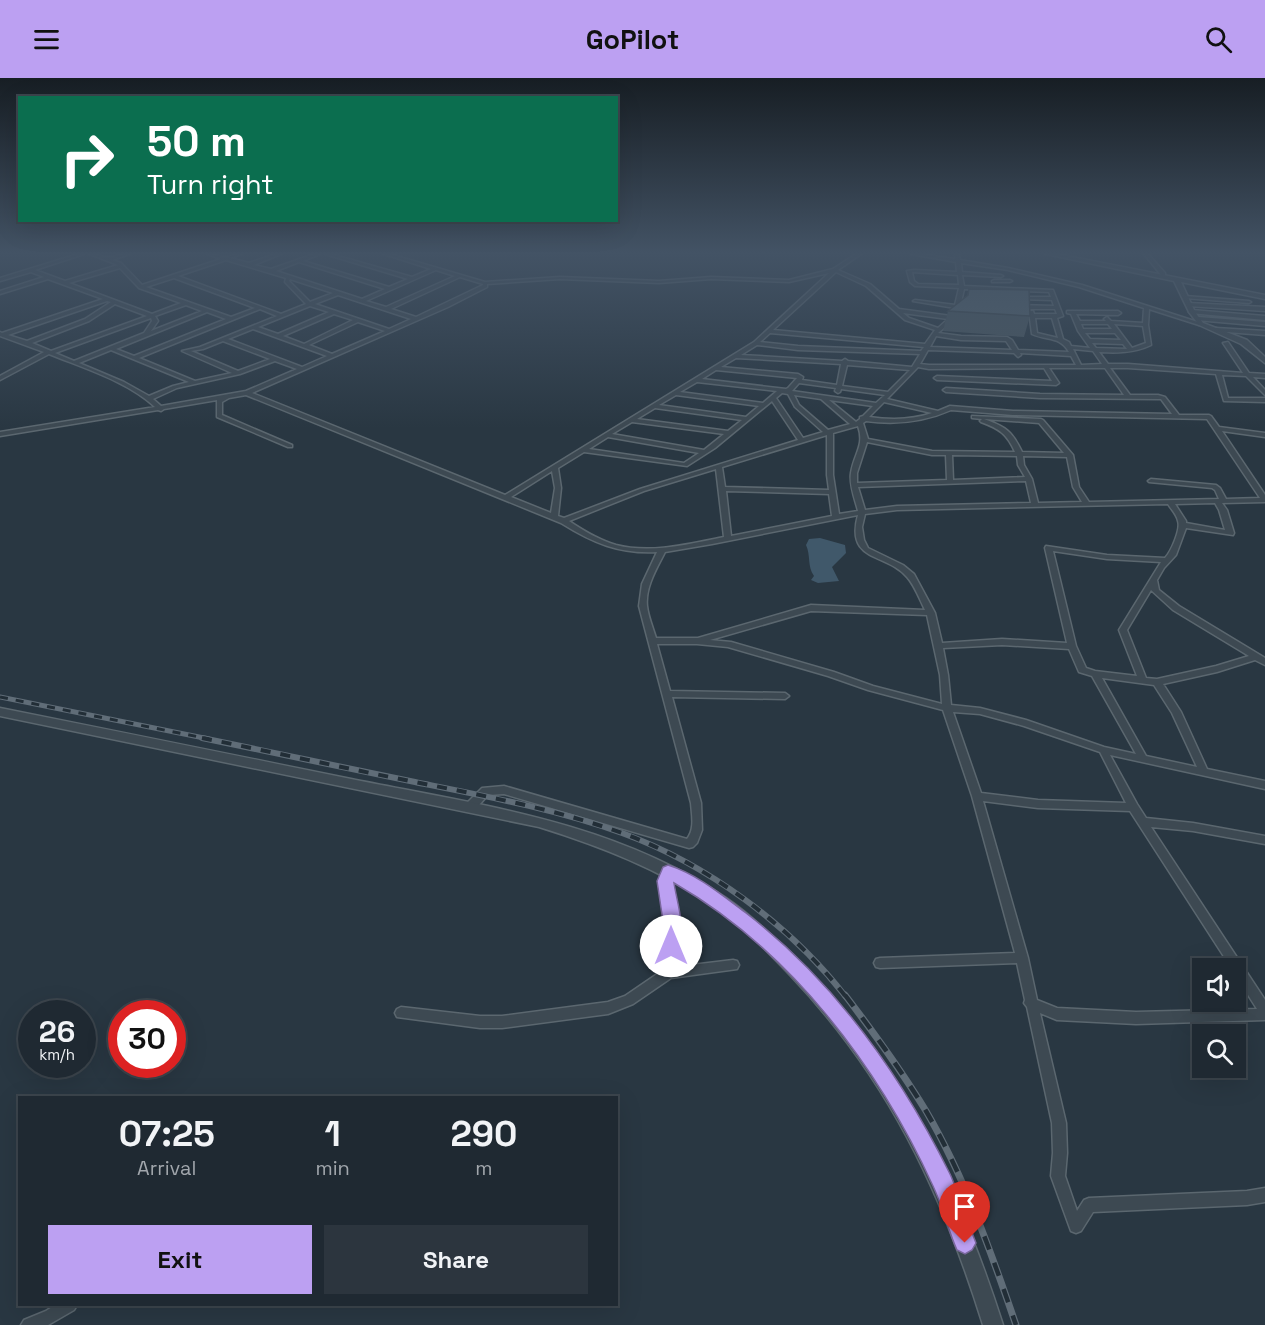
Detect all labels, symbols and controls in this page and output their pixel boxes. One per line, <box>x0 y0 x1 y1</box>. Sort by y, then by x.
text: GoPilot <box>586 22 679 57</box>
icon: menu <box>30 23 63 56</box>
icon: search <box>1202 23 1235 56</box>
text: 50 m <box>147 115 246 168</box>
icon: right <box>48 120 126 198</box>
text: Turn right <box>147 167 274 202</box>
position arrow <box>639 914 703 978</box>
map controls <box>1192 958 1246 1078</box>
button: sound <box>1192 958 1246 1012</box>
speed limit sign: 30 <box>108 1000 186 1078</box>
text: 26 <box>39 1012 75 1051</box>
button: search <box>1192 1024 1246 1078</box>
text: km/h <box>39 1045 75 1064</box>
text: 07:25 <box>119 1111 215 1157</box>
text: 1 <box>325 1111 341 1157</box>
text: 290 <box>451 1111 517 1157</box>
text: Arrival <box>137 1155 196 1181</box>
text: min <box>316 1155 350 1181</box>
text: m <box>475 1155 493 1181</box>
pin <box>939 1181 990 1243</box>
icon: arrive <box>948 1190 981 1223</box>
button: Exit <box>48 1225 312 1294</box>
button: Share <box>324 1225 588 1294</box>

